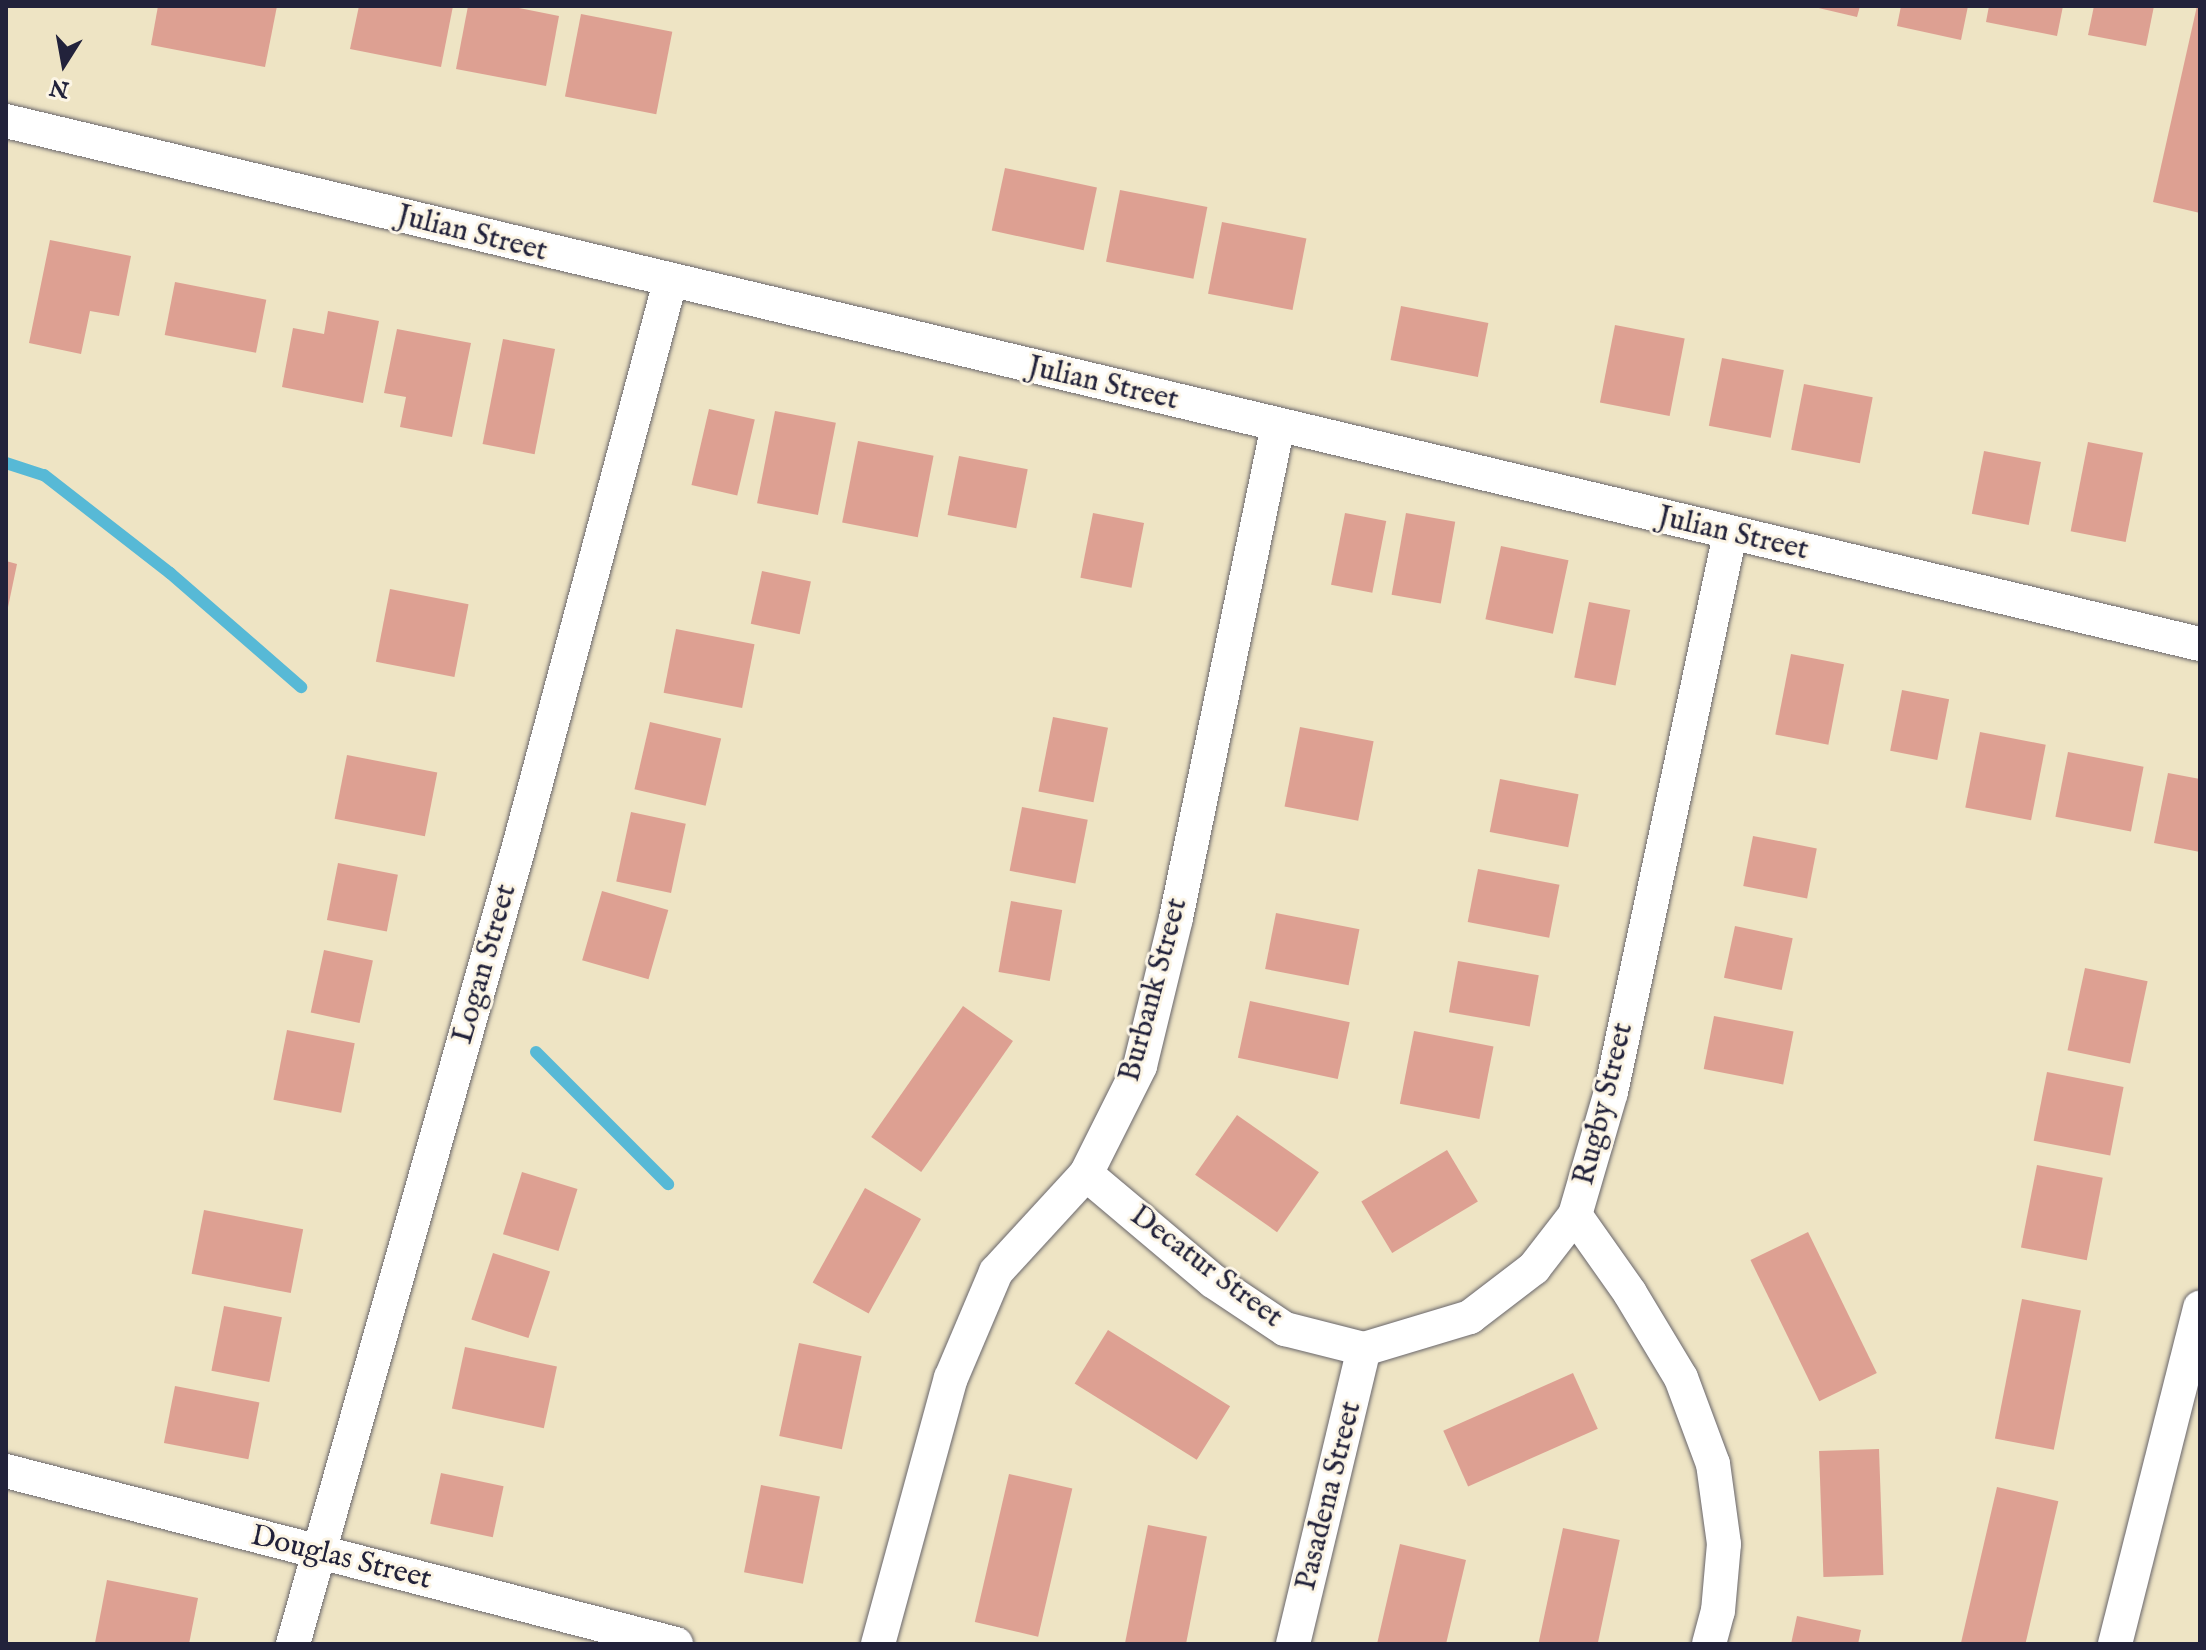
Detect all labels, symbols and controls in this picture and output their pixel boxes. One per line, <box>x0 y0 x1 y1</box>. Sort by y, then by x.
north arrow <box>24 24 104 104</box>
text: N <box>47 72 71 103</box>
street label: Julian Street <box>393 198 551 270</box>
street label: Julian Street <box>1024 349 1182 419</box>
street label: Julian Street <box>1654 499 1812 569</box>
street label: Logan Street <box>445 880 525 1048</box>
street label: Burbank Street <box>1112 894 1196 1086</box>
street label: Rugby Street <box>1566 1019 1642 1189</box>
street label: Decatur Street <box>1123 1198 1289 1336</box>
street label: Pasadena Street <box>1288 1398 1370 1594</box>
street label: Douglas Street <box>247 1518 435 1598</box>

